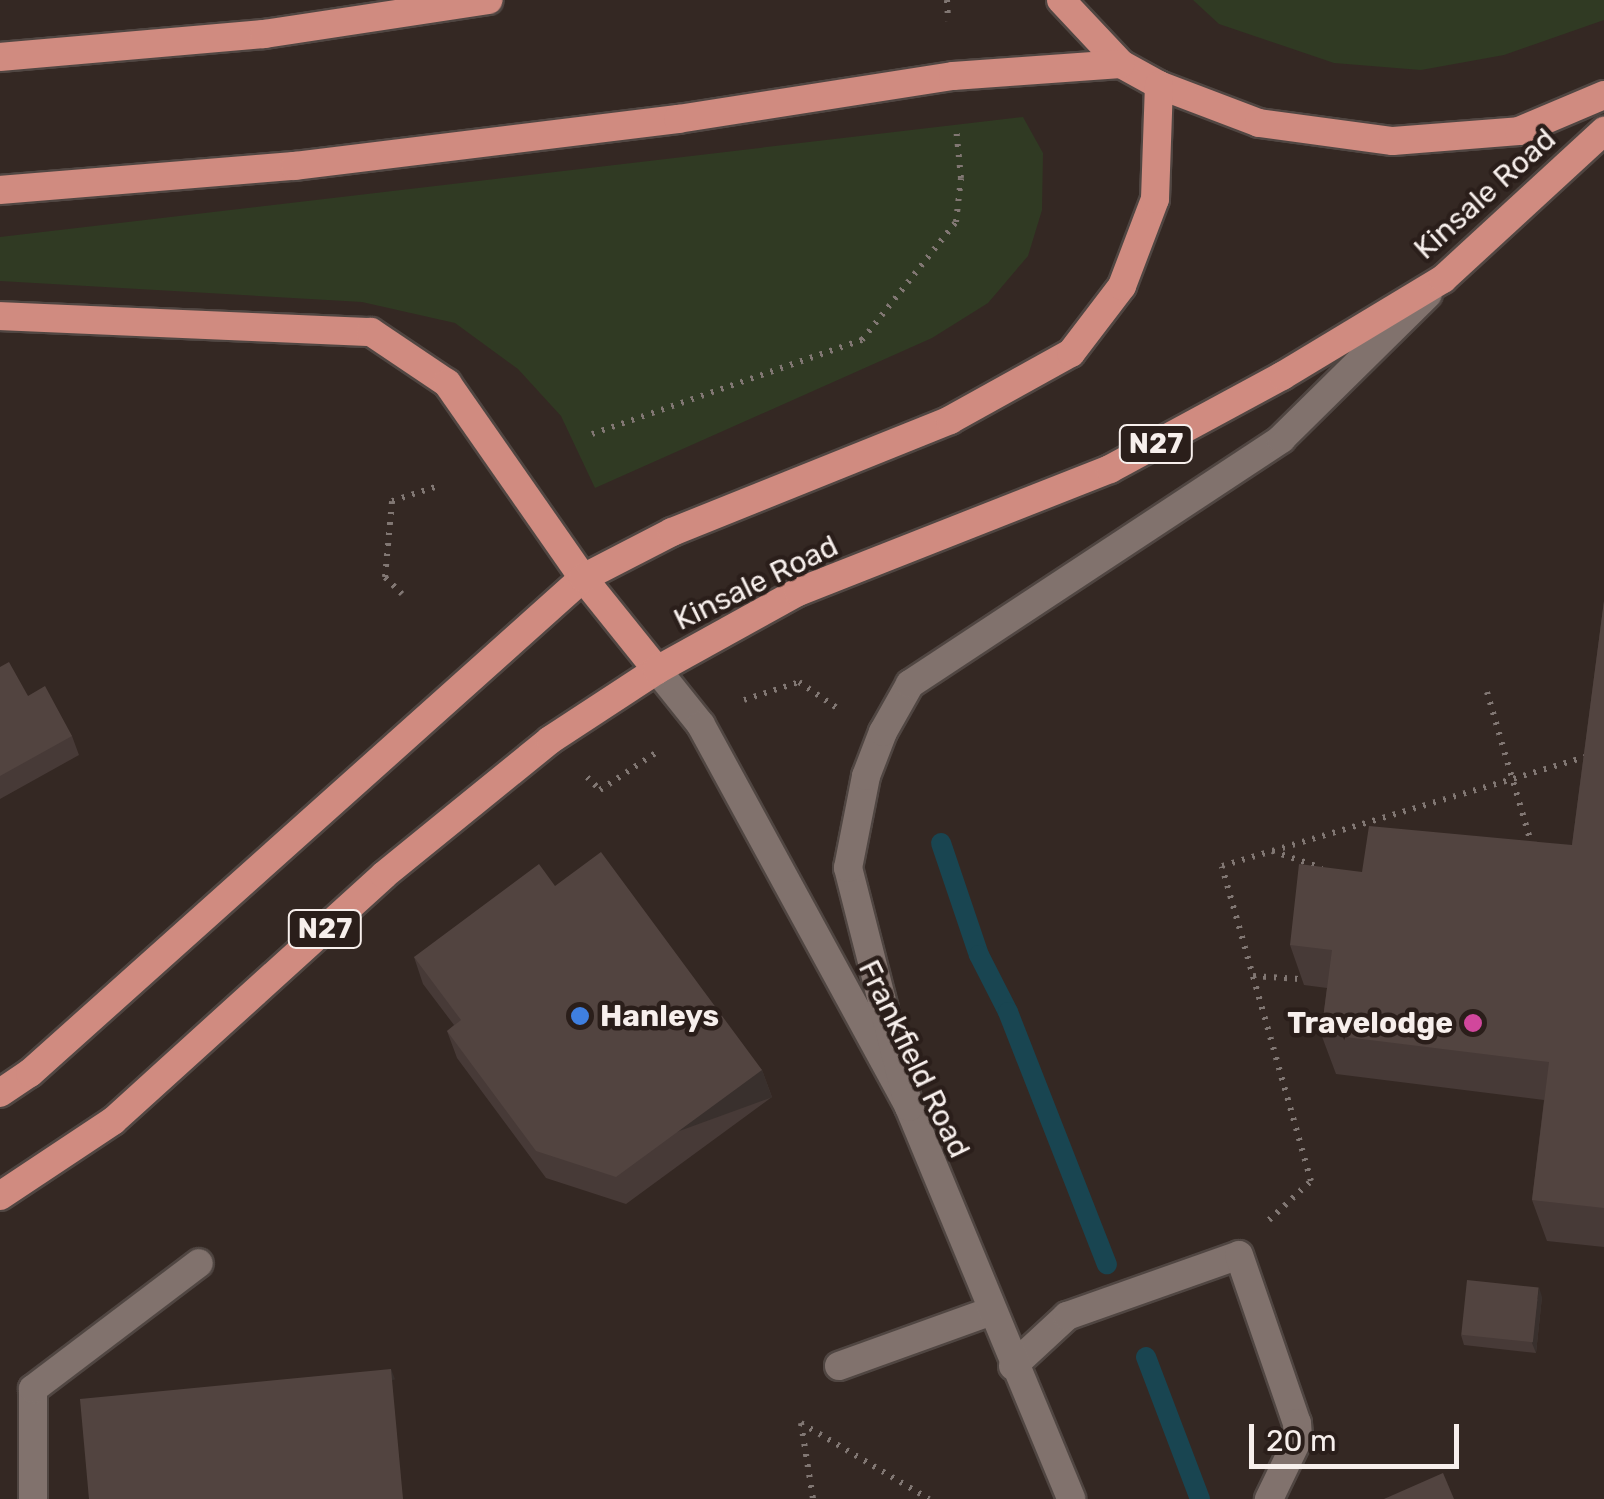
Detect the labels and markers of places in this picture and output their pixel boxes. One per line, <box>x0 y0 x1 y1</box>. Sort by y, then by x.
place label: Hanleys <box>600 998 719 1034</box>
marker: Hanleys <box>569 1005 591 1027</box>
place label: Travelodge <box>1287 1005 1453 1041</box>
marker: Travelodge <box>1462 1012 1484 1034</box>

